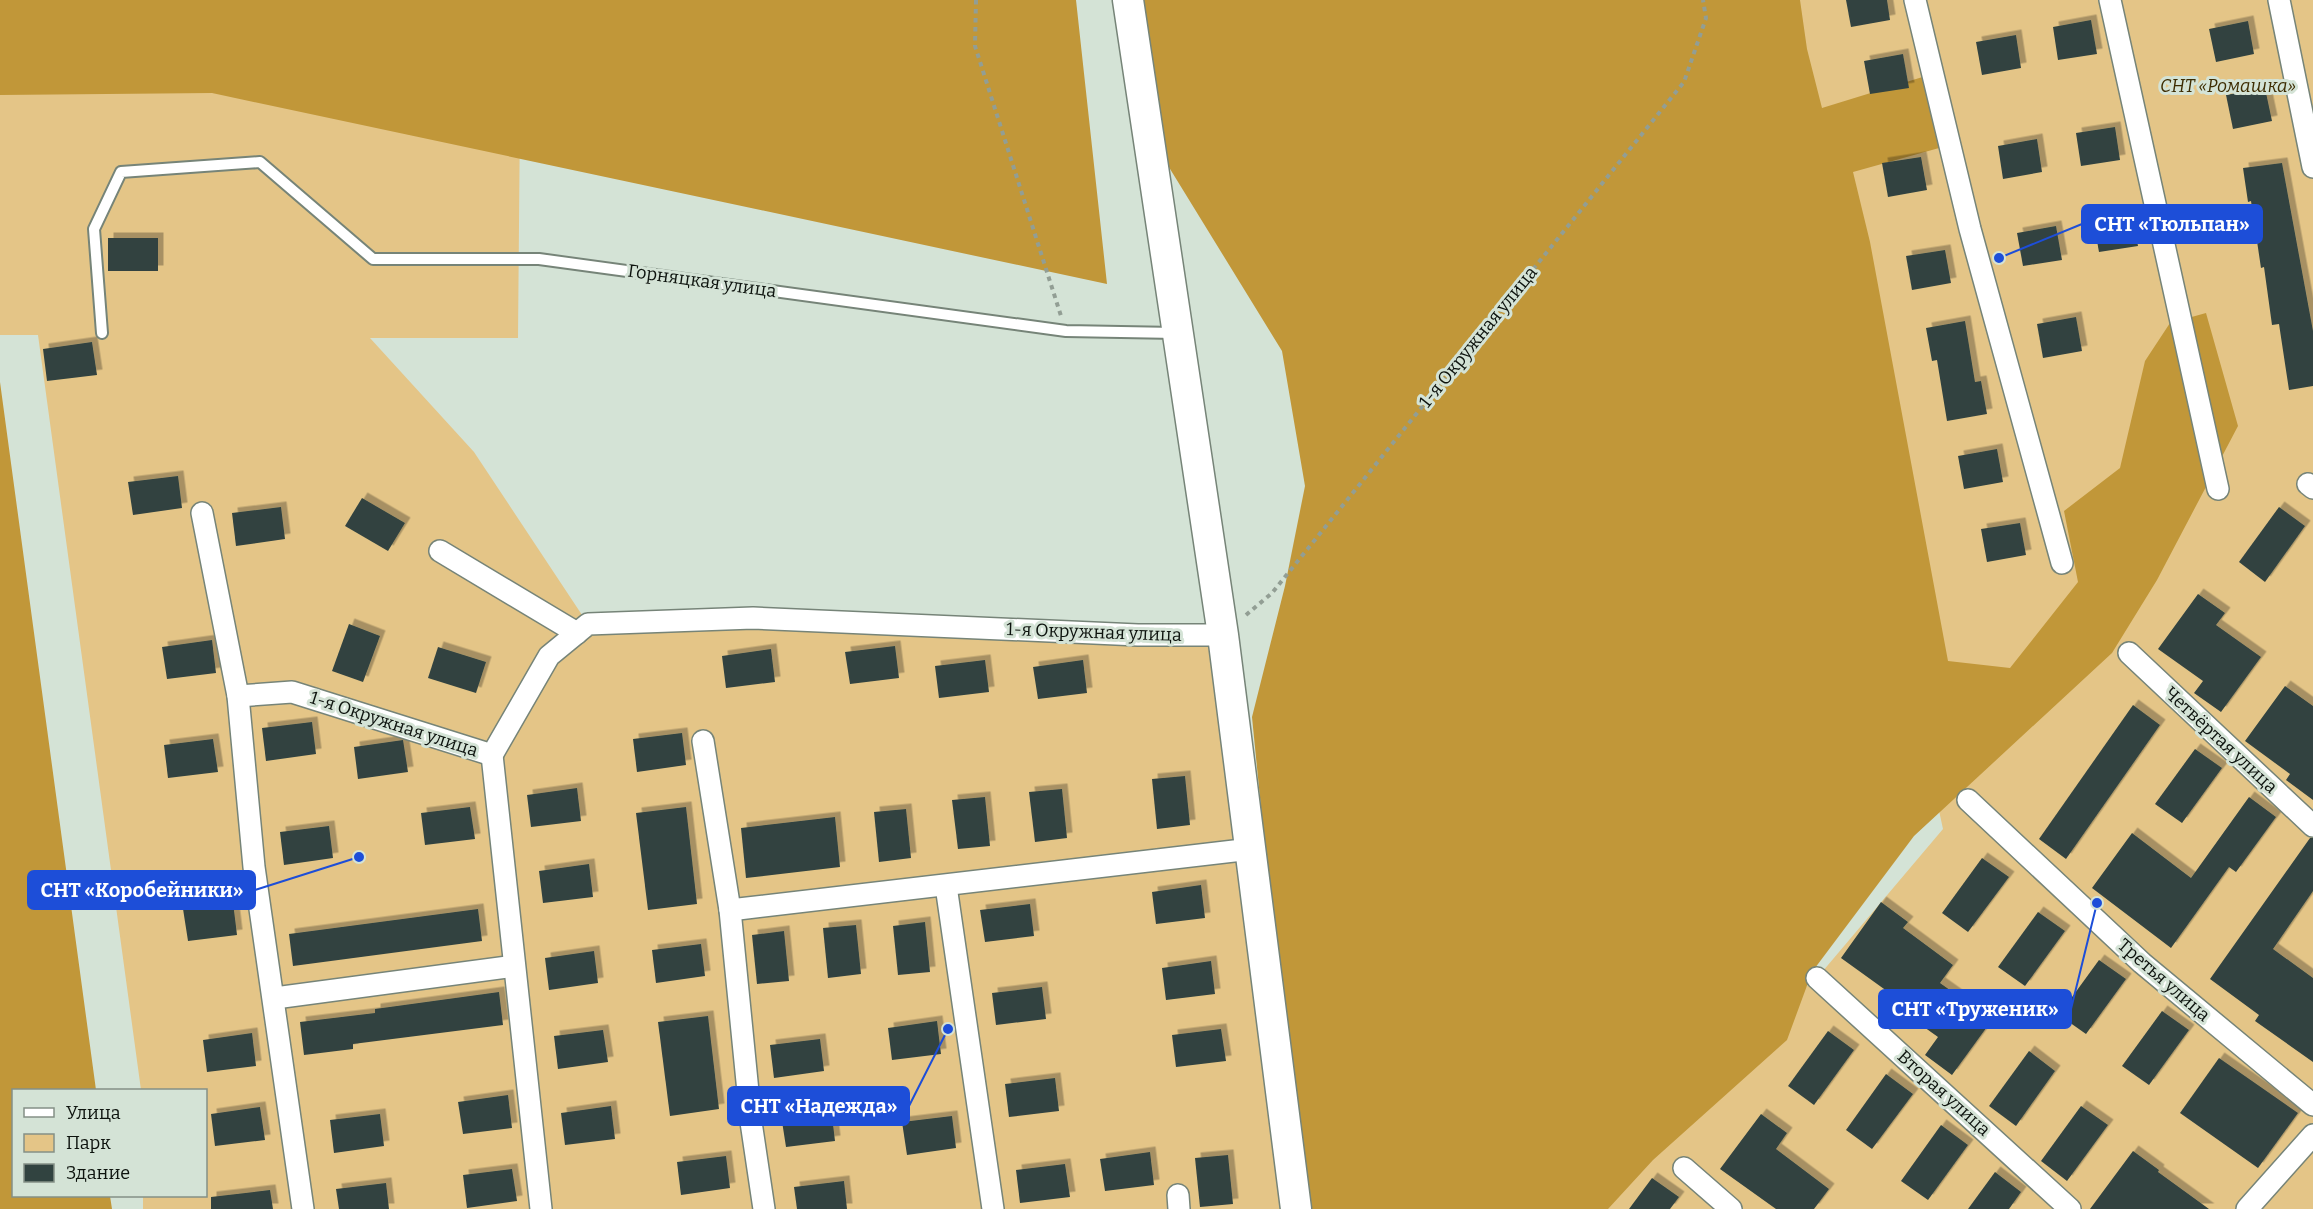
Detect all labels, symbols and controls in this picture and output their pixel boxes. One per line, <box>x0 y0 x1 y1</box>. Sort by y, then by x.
park label: СНТ «Ромашка» <box>2160 75 2296 97</box>
callout: СНТ «Тюльпан» <box>2082 205 2262 243</box>
text: СНТ «Тюльпан» <box>2094 212 2250 236</box>
street label: Горняцкая улица <box>626 260 778 302</box>
street label: 1-я Окружная улица <box>1414 262 1542 412</box>
street label: 1-я Окружная улица <box>1006 618 1182 646</box>
street label: Четвёртая улица <box>2160 682 2282 798</box>
street label: 1-я Окружная улица <box>307 686 481 762</box>
callout: СНТ «Коробейники» <box>28 871 255 909</box>
text: СНТ «Коробейники» <box>40 878 244 902</box>
street label: Третья улица <box>2113 934 2215 1026</box>
callout: СНТ «Труженик» <box>1879 990 2071 1028</box>
text: СНТ «Труженик» <box>1891 997 2059 1021</box>
street label: Вторая улица <box>1893 1045 1995 1141</box>
callout: СНТ «Надежда» <box>728 1087 909 1125</box>
legend <box>12 1089 207 1197</box>
text: СНТ «Надежда» <box>741 1094 897 1118</box>
text: Улица <box>66 1102 121 1124</box>
text: Парк <box>66 1132 111 1154</box>
text: Здание <box>66 1162 130 1184</box>

